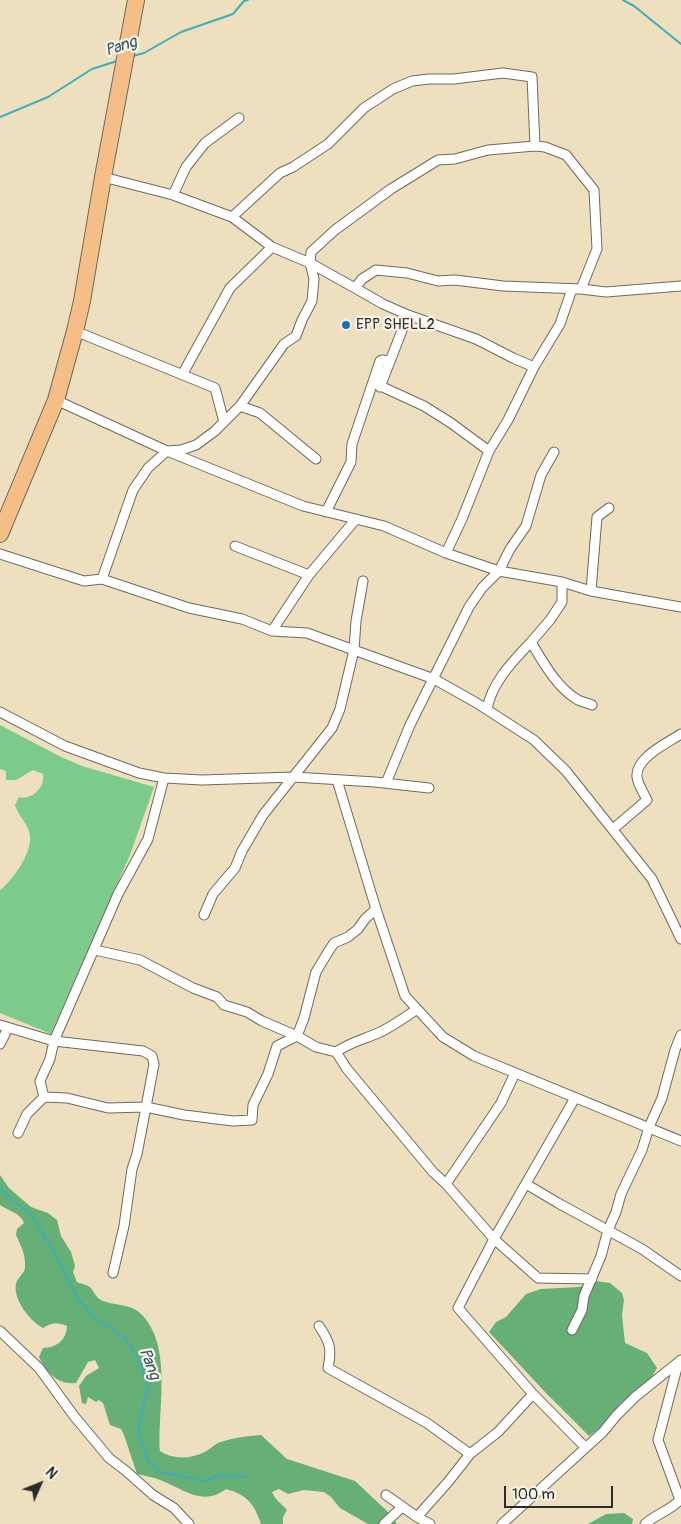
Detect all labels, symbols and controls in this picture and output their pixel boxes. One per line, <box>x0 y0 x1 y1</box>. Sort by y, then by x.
water label: Pang <box>103 33 139 61</box>
place label: EPP SHELL2 <box>356 316 435 334</box>
marker: EPP SHELL2 <box>340 319 352 331</box>
water label: Pang <box>134 1346 164 1382</box>
north arrow <box>15 1459 65 1509</box>
text: N <box>42 1464 61 1483</box>
scale bar <box>506 1476 615 1508</box>
text: 100 m <box>512 1485 555 1504</box>

